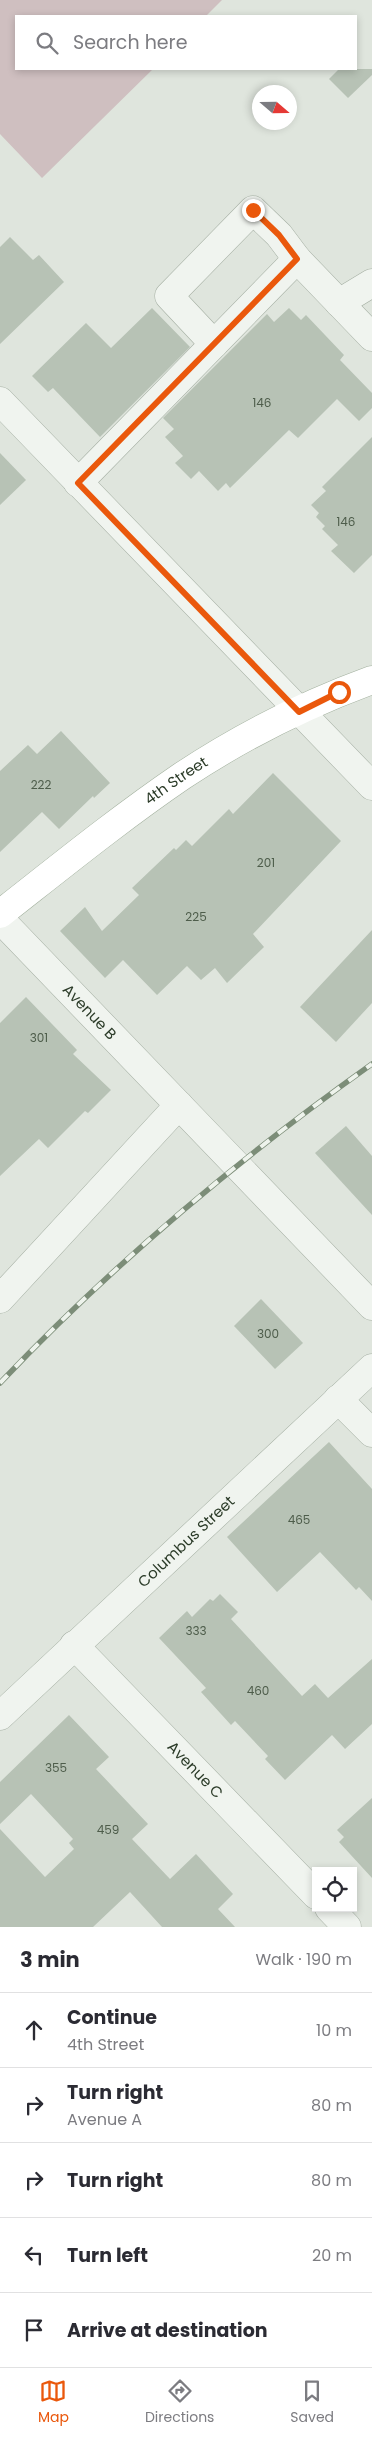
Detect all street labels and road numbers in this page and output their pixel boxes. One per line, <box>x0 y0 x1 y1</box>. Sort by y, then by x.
street label: 4th Street <box>140 751 212 809</box>
street label: Avenue B <box>58 979 121 1044</box>
street label: Columbus Street <box>133 1491 239 1592</box>
street label: Avenue C <box>163 1737 228 1803</box>

